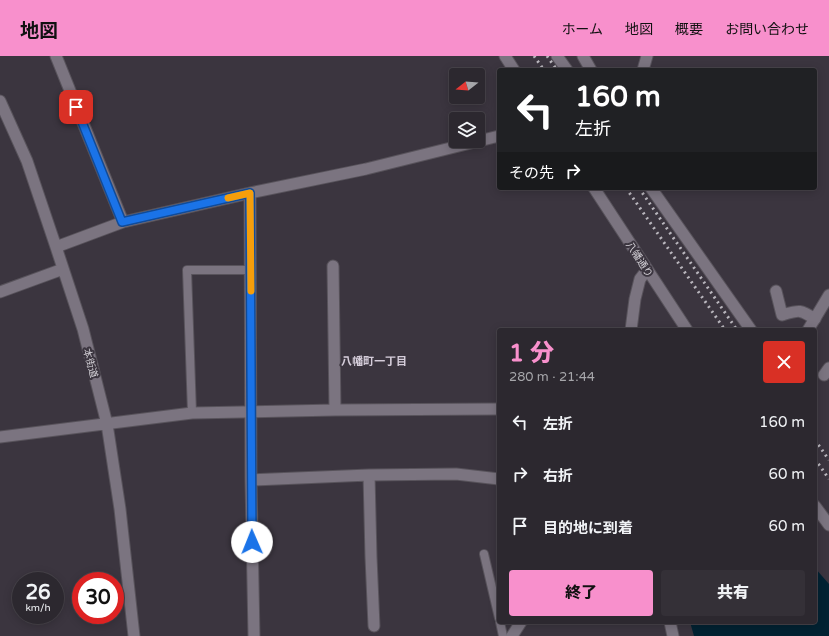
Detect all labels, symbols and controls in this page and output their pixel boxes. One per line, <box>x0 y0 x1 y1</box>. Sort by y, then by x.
text: 地図 <box>20 20 58 42</box>
text: ホーム <box>561 21 603 38</box>
text: 地図 <box>625 21 653 38</box>
text: 概要 <box>675 21 703 38</box>
text: お問い合わせ <box>725 21 809 38</box>
north arrow <box>449 68 485 104</box>
map controls <box>449 68 485 148</box>
text: 160 m <box>575 80 661 114</box>
icon: left <box>509 84 561 136</box>
pin <box>59 90 93 124</box>
icon: arrive <box>65 96 87 118</box>
button: layers <box>449 112 485 148</box>
text: 左折 <box>575 118 611 140</box>
icon: right <box>562 160 584 182</box>
text: その先 <box>509 164 554 182</box>
street label: 八幡通り <box>623 240 655 280</box>
text: 1 分 <box>509 339 554 368</box>
button: close <box>763 341 805 383</box>
street label: 本街道 <box>80 347 100 379</box>
district label: 八幡町一丁目 <box>341 355 407 368</box>
text: 280 m · 21:44 <box>509 369 595 385</box>
icon: left <box>509 411 531 433</box>
text: 160 m <box>759 413 805 431</box>
text: 左折 <box>543 415 573 433</box>
icon: right <box>509 463 531 485</box>
text: 60 m <box>768 465 805 483</box>
text: 右折 <box>543 467 573 485</box>
icon: arrive <box>509 515 531 537</box>
text: 60 m <box>768 517 805 535</box>
text: 目的地に到着 <box>543 519 633 537</box>
position arrow <box>231 521 273 563</box>
button: 終了 <box>509 570 653 616</box>
button: 共有 <box>661 570 805 616</box>
speed limit sign: 30 <box>72 572 124 624</box>
text: 26 <box>25 581 51 605</box>
text: km/h <box>25 602 51 614</box>

